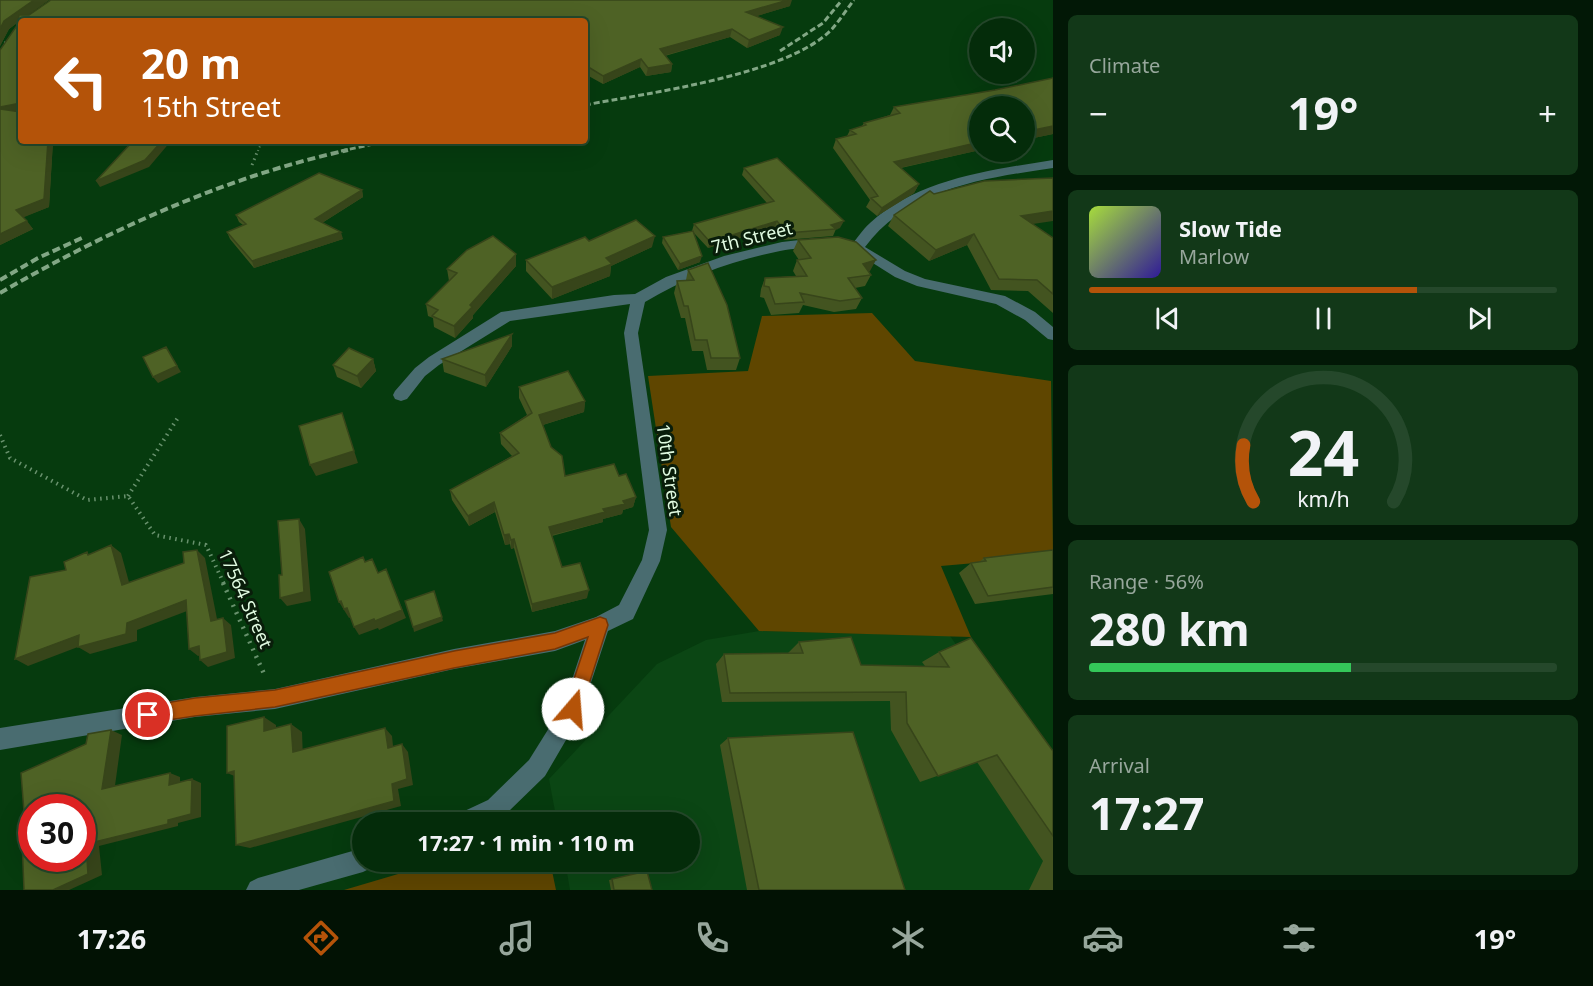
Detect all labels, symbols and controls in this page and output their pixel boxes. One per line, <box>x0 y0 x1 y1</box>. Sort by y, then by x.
map controls <box>969 18 1035 162</box>
button: sound <box>969 18 1035 84</box>
text: 20 m <box>141 34 241 91</box>
icon: left <box>42 42 120 120</box>
text: Climate <box>1089 52 1160 79</box>
text: 19° <box>1288 82 1358 143</box>
text: 15th Street <box>141 88 281 125</box>
text: − <box>1089 91 1108 136</box>
text: + <box>1538 91 1557 136</box>
button: search <box>969 96 1035 162</box>
text: Slow Tide <box>1179 213 1282 243</box>
street label: 7th Street <box>709 215 795 259</box>
text: Marlow <box>1179 243 1249 270</box>
icon: previous <box>1151 302 1184 335</box>
icon: pause <box>1307 302 1340 335</box>
icon: next <box>1463 302 1496 335</box>
text: 24 <box>1287 409 1359 494</box>
street label: 10th Street <box>652 422 688 518</box>
text: km/h <box>1297 484 1349 513</box>
street label: 17564 Street <box>213 545 279 653</box>
text: Range · 56% <box>1089 568 1204 595</box>
text: 280 km <box>1089 598 1250 659</box>
position arrow <box>541 677 605 741</box>
pin <box>122 689 173 740</box>
icon: arrive <box>131 698 164 731</box>
text: Arrival <box>1089 752 1150 779</box>
text: 17:27 <box>1089 782 1205 843</box>
speed limit sign: 30 <box>18 794 96 872</box>
text: 17:27 · 1 min · 110 m <box>417 827 635 857</box>
icon: directions <box>300 917 342 959</box>
icon: music <box>496 917 538 959</box>
icon: phone <box>691 917 733 959</box>
icon: climate <box>887 917 929 959</box>
icon: car <box>1082 917 1124 959</box>
icon: filters <box>1278 917 1320 959</box>
text: 17:26 <box>77 920 146 957</box>
text: 19° <box>1474 920 1516 957</box>

